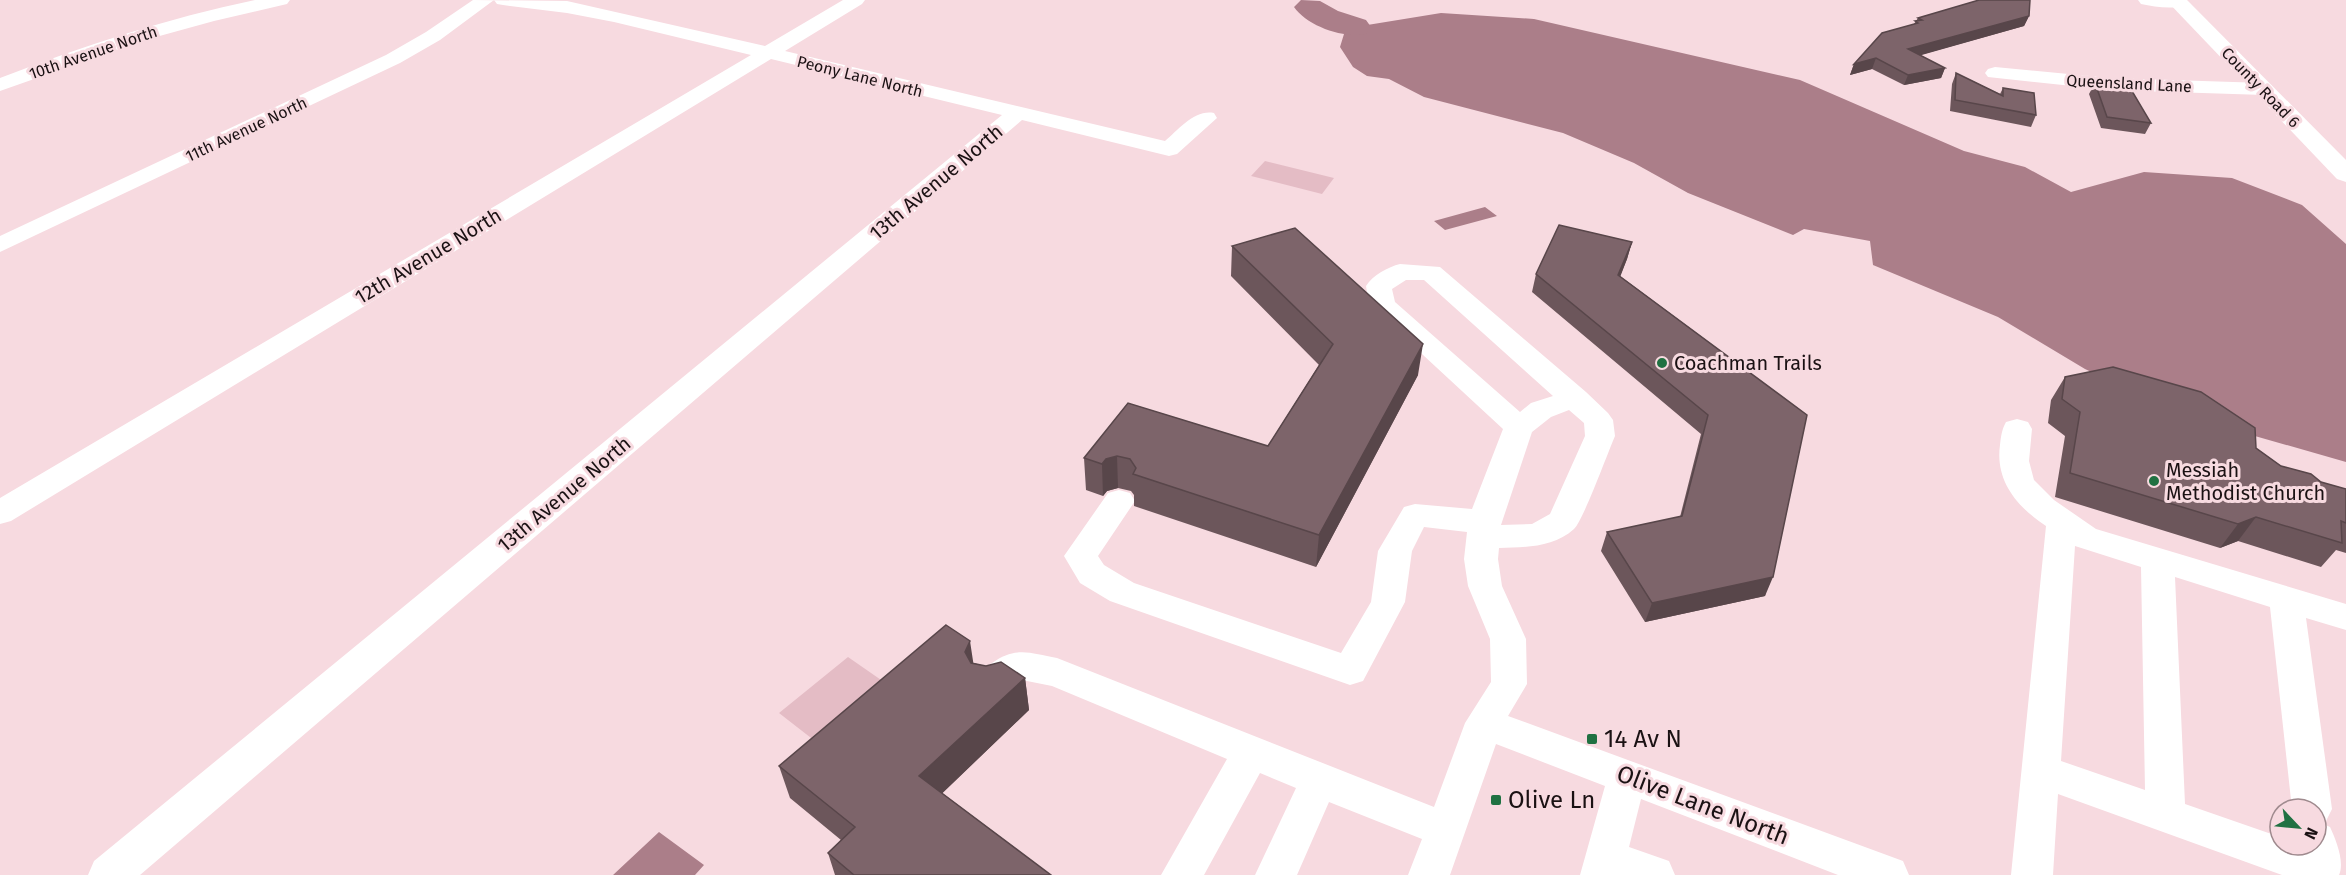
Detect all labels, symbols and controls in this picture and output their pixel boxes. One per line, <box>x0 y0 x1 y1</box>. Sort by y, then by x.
street label: 10th Avenue North <box>27 22 160 83</box>
street label: County Road 6 <box>2218 43 2304 131</box>
street label: Peony Lane North <box>795 52 925 101</box>
street label: Queensland Lane <box>2066 71 2192 96</box>
street label: 11th Avenue North <box>182 93 310 166</box>
street label: 13th Avenue North <box>864 119 1008 245</box>
street label: 12th Avenue North <box>350 203 506 309</box>
place label: Coachman Trails <box>1674 351 1822 375</box>
marker: Coachman Trails <box>1655 356 1669 370</box>
street label: 13th Avenue North <box>492 431 636 557</box>
place label: Messiah Methodist Church <box>2166 458 2325 505</box>
marker: Messiah Methodist Church <box>2147 474 2161 488</box>
place label: 14 Av N <box>1604 725 1682 753</box>
marker: 14 Av N <box>1585 732 1599 746</box>
street label: Olive Lane North <box>1613 759 1793 851</box>
place label: Olive Ln <box>1508 786 1595 814</box>
marker: Olive Ln <box>1489 793 1503 807</box>
north arrow <box>2268 797 2328 857</box>
text: N <box>2300 824 2322 842</box>

